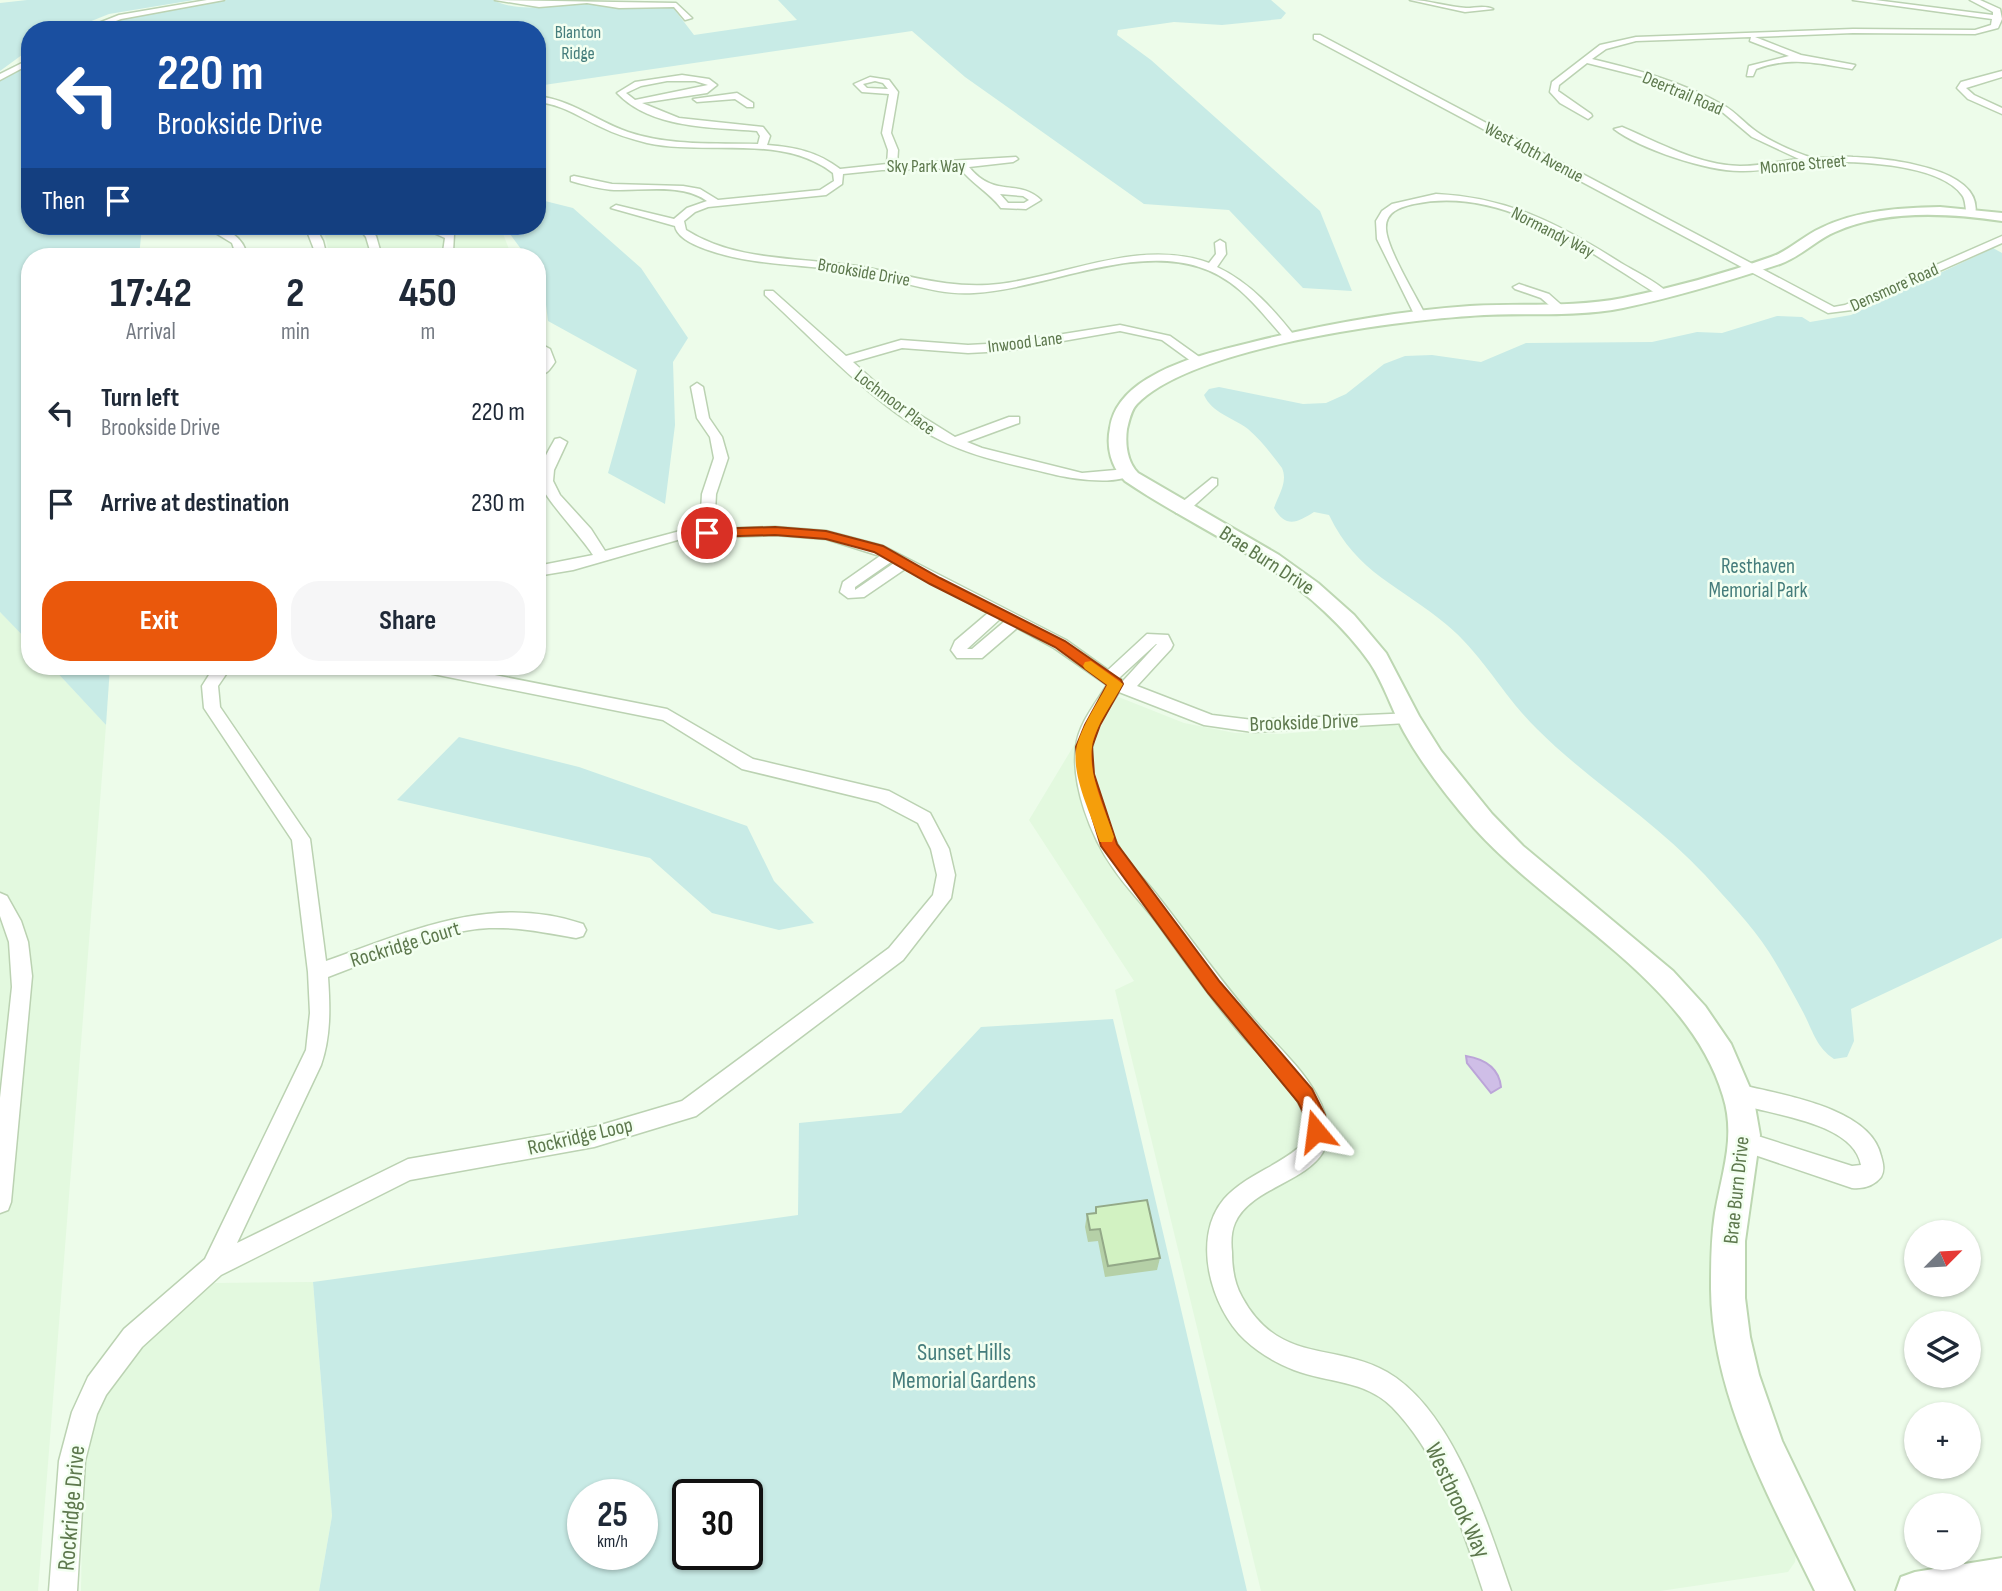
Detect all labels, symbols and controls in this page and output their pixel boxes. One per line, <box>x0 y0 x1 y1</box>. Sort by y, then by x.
park label: Blanton Ridge <box>555 22 601 64</box>
text: 220 m <box>157 45 263 104</box>
icon: left <box>42 49 133 140</box>
street label: Deertrail Road <box>1639 67 1726 120</box>
text: Brookside Drive <box>157 105 323 144</box>
street label: West 40th Avenue <box>1481 118 1587 187</box>
street label: Monroe Street <box>1759 150 1847 179</box>
street label: Sky Park Way <box>887 156 965 177</box>
icon: arrive <box>99 182 137 220</box>
text: Then <box>42 186 85 217</box>
street label: Normandy Way <box>1508 203 1598 262</box>
street label: Brookside Drive <box>816 254 912 291</box>
street label: Densmore Road <box>1847 259 1942 316</box>
text: 17:42 <box>110 268 192 319</box>
text: 2 <box>286 268 305 319</box>
text: 450 <box>399 268 457 319</box>
text: Arrival <box>126 318 176 346</box>
text: min <box>281 318 310 346</box>
text: m <box>420 318 435 346</box>
street label: Inwood Lane <box>986 327 1064 358</box>
street label: Lochmoor Place <box>850 365 939 440</box>
text: Turn left <box>101 383 179 414</box>
icon: left <box>42 394 80 432</box>
text: 220 m <box>471 397 525 428</box>
text: Brookside Drive <box>101 414 220 442</box>
icon: arrive <box>42 485 80 523</box>
text: Arrive at destination <box>101 488 289 519</box>
text: 230 m <box>471 488 525 519</box>
pin <box>677 503 737 563</box>
icon: arrive <box>688 514 726 552</box>
street label: Brae Burn Drive <box>1215 521 1319 600</box>
park label: Resthaven Memorial Park <box>1708 554 1808 603</box>
button: Exit <box>42 581 277 661</box>
button: Share <box>291 581 525 661</box>
street label: Brookside Drive <box>1249 708 1359 737</box>
street label: Rockridge Court <box>347 916 463 973</box>
position arrow <box>1279 1094 1353 1168</box>
street label: Rockridge Loop <box>525 1112 635 1161</box>
street label: Brae Burn Drive <box>1718 1135 1755 1245</box>
north arrow <box>1904 1220 1981 1297</box>
map controls <box>1904 1220 1981 1570</box>
button: layers <box>1904 1311 1981 1388</box>
park label: Sunset Hills Memorial Gardens <box>892 1338 1036 1395</box>
button: + <box>1904 1402 1981 1479</box>
street label: Westbrook Way <box>1418 1438 1497 1562</box>
street label: Rockridge Drive <box>52 1444 91 1572</box>
speed limit sign: 30 <box>672 1479 763 1570</box>
button: − <box>1904 1493 1981 1570</box>
text: 25 <box>597 1494 628 1537</box>
text: km/h <box>597 1531 628 1552</box>

